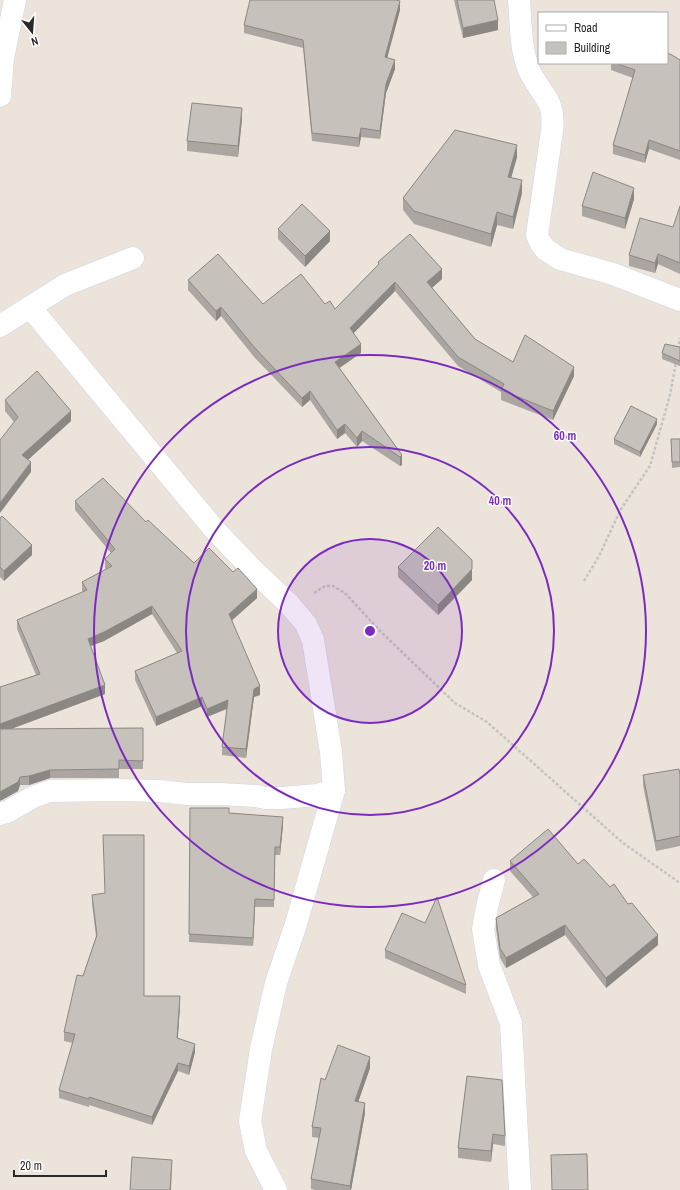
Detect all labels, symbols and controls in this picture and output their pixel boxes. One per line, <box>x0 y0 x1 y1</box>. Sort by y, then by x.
north arrow <box>12 12 52 52</box>
legend <box>538 12 668 64</box>
text: Road <box>574 20 598 36</box>
text: N <box>30 34 40 49</box>
text: Building <box>574 40 611 56</box>
text: 60 m <box>554 428 576 444</box>
text: 40 m <box>489 493 511 509</box>
text: 20 m <box>424 558 446 574</box>
centre of rings <box>363 624 377 638</box>
scale bar <box>14 1152 106 1178</box>
text: 20 m <box>20 1158 42 1174</box>

